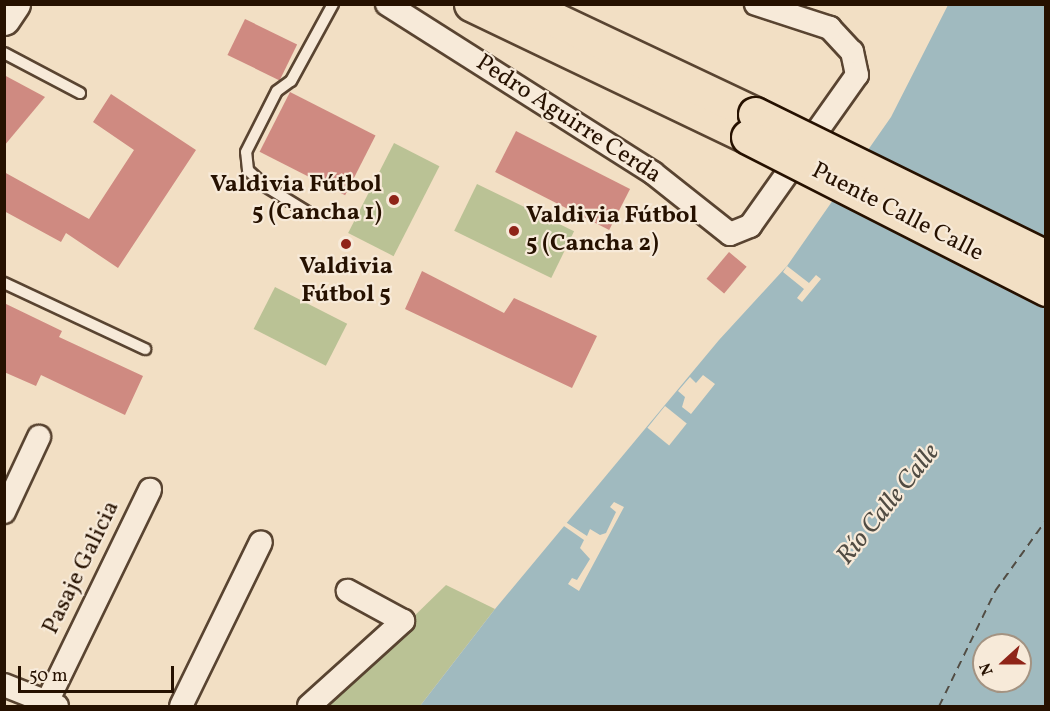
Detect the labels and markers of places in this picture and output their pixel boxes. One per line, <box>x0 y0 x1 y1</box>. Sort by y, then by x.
place label: Valdivia Fútbol 5 (Cancha 1) <box>210 172 382 228</box>
marker: Valdivia Fútbol 5 (Cancha 1) <box>387 193 401 207</box>
place label: Valdivia Fútbol 5 (Cancha 2) <box>526 203 698 259</box>
marker: Valdivia Fútbol 5 (Cancha 2) <box>507 224 521 238</box>
marker: Valdivia Fútbol 5 <box>339 237 353 251</box>
place label: Valdivia Fútbol 5 <box>299 254 393 310</box>

